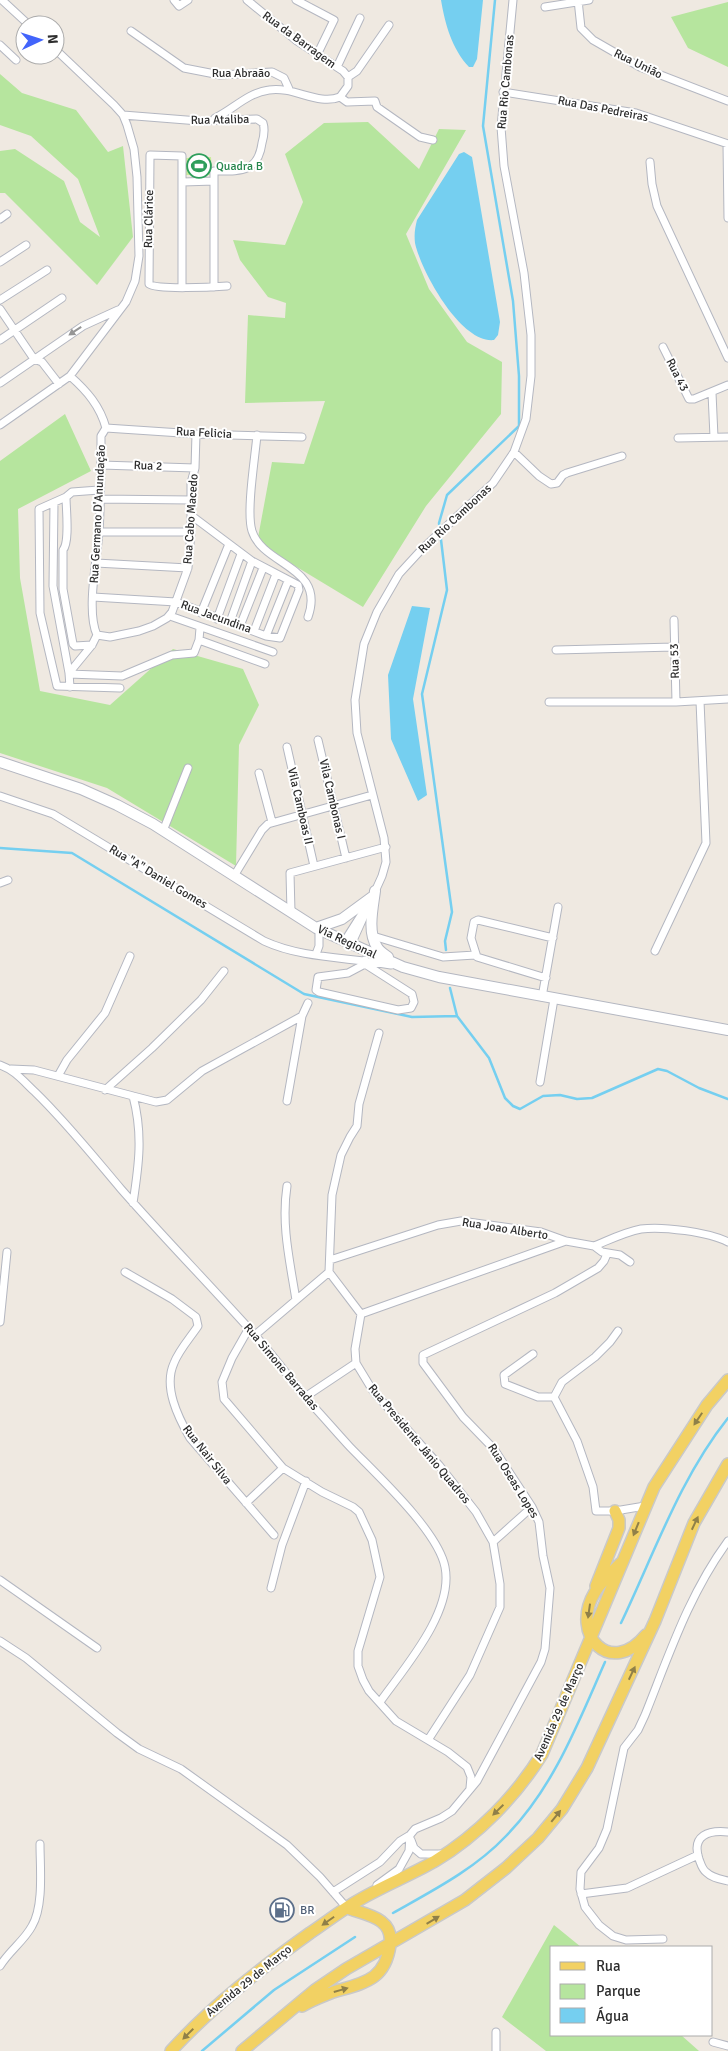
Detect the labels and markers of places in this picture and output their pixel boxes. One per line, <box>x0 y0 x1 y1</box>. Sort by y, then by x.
sports icon: Quadra B <box>186 153 212 179</box>
place label: Quadra B <box>216 159 263 174</box>
fuel station icon: BR <box>269 1897 295 1923</box>
place label: BR <box>300 1903 314 1918</box>

